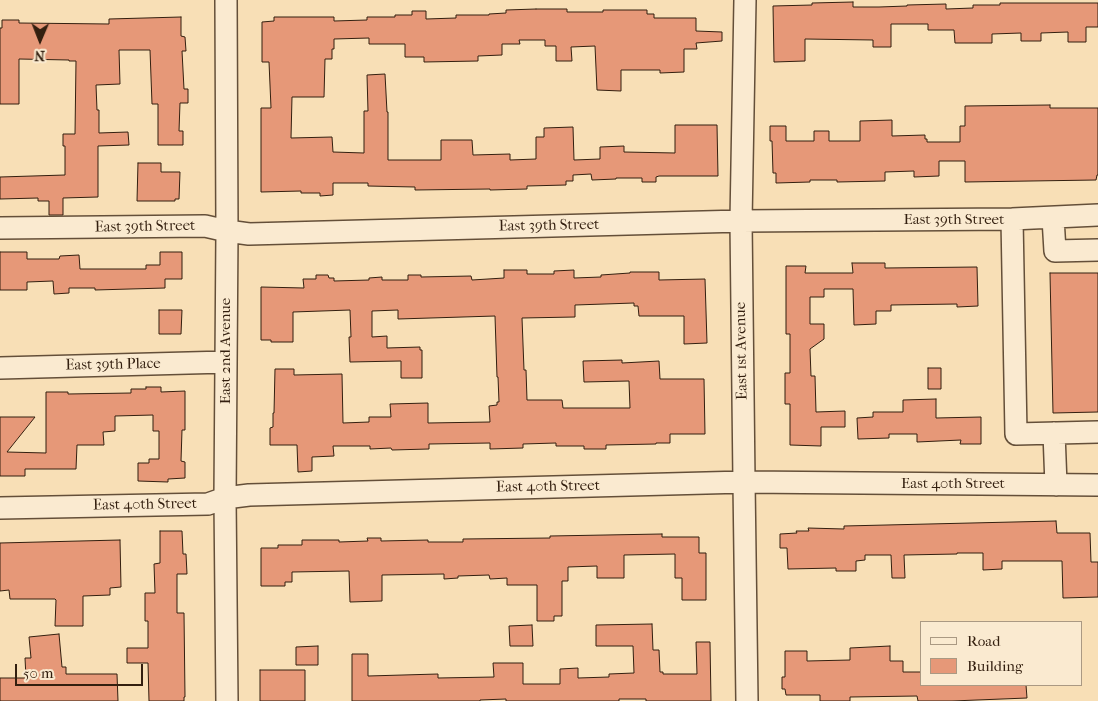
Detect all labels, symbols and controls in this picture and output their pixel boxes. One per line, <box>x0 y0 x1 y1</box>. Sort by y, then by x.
north arrow <box>15 15 65 65</box>
text: N <box>34 47 45 64</box>
street label: East 39th Street <box>904 211 1004 229</box>
street label: East 39th Street <box>498 216 600 236</box>
street label: East 39th Street <box>94 217 196 237</box>
street label: East 2nd Avenue <box>217 298 235 404</box>
street label: East 1st Avenue <box>732 302 752 400</box>
street label: East 39th Place <box>65 355 161 375</box>
street label: East 40th Street <box>901 475 1005 493</box>
street label: East 40th Street <box>496 477 600 497</box>
street label: East 40th Street <box>93 495 197 515</box>
legend <box>920 621 1083 686</box>
text: Road <box>967 632 1000 650</box>
scale bar <box>18 654 145 686</box>
text: Building <box>967 657 1023 675</box>
text: 50 m <box>23 664 53 682</box>

